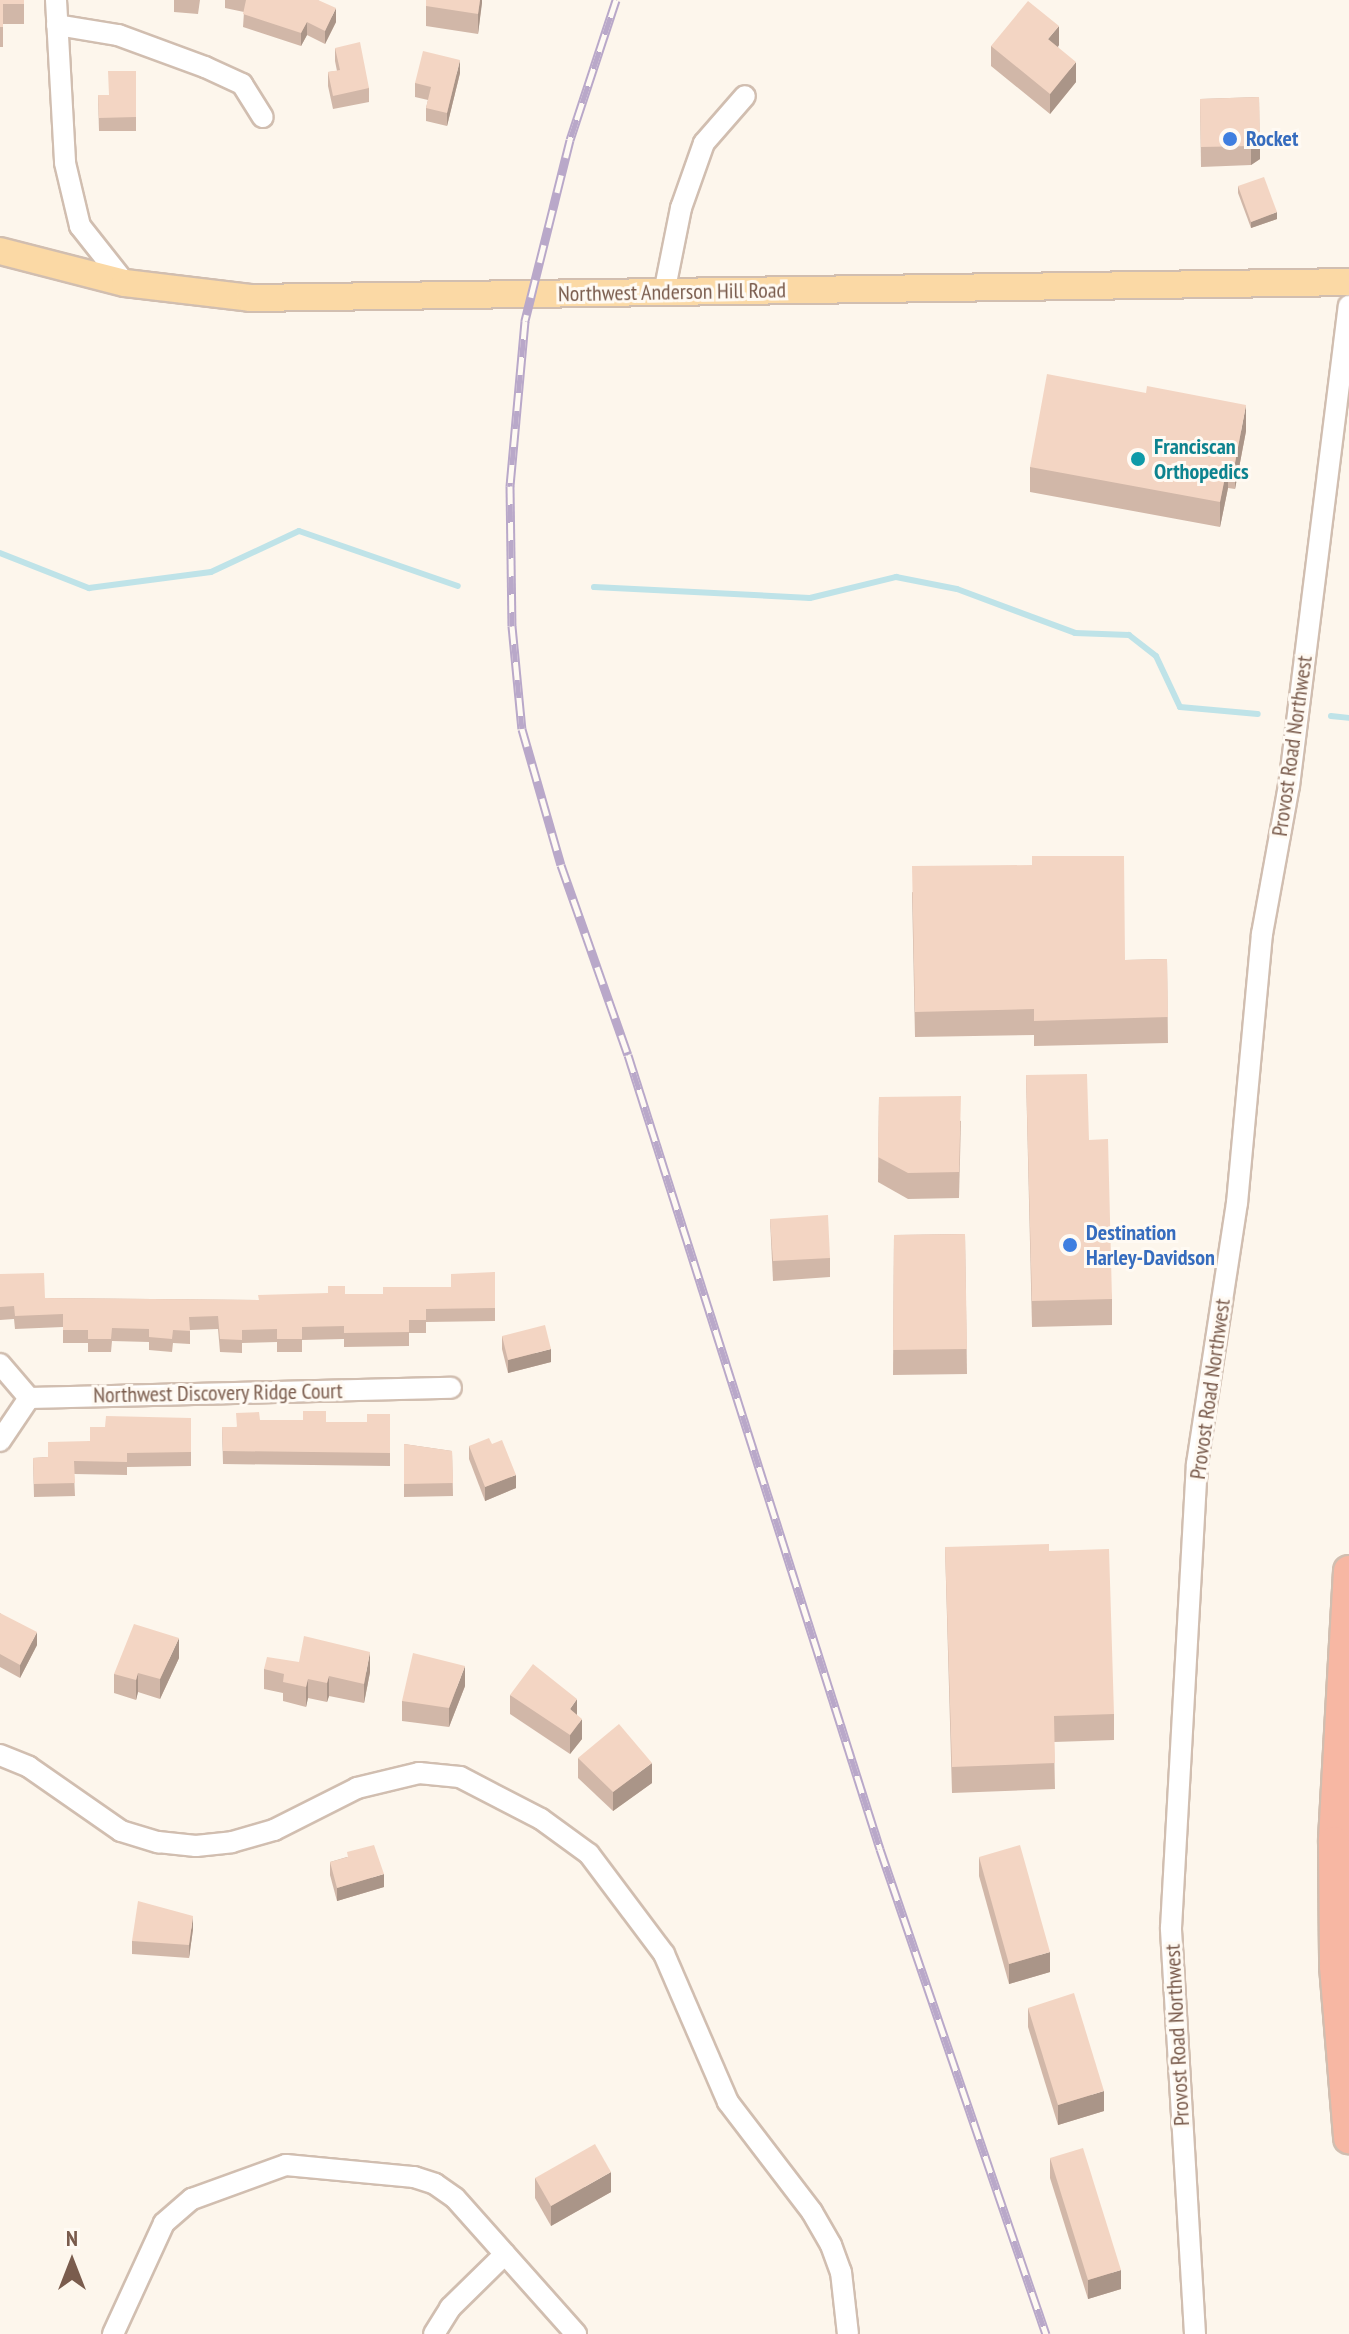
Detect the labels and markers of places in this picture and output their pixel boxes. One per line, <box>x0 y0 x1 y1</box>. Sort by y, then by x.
place label: Rocket <box>1246 126 1298 152</box>
marker: Rocket <box>1221 130 1239 148</box>
place label: Franciscan Orthopedics <box>1154 433 1249 484</box>
marker: Franciscan Orthopedics <box>1129 450 1147 468</box>
place label: Destination Harley-Davidson <box>1086 1219 1215 1270</box>
marker: Destination Harley-Davidson <box>1061 1236 1079 1254</box>

